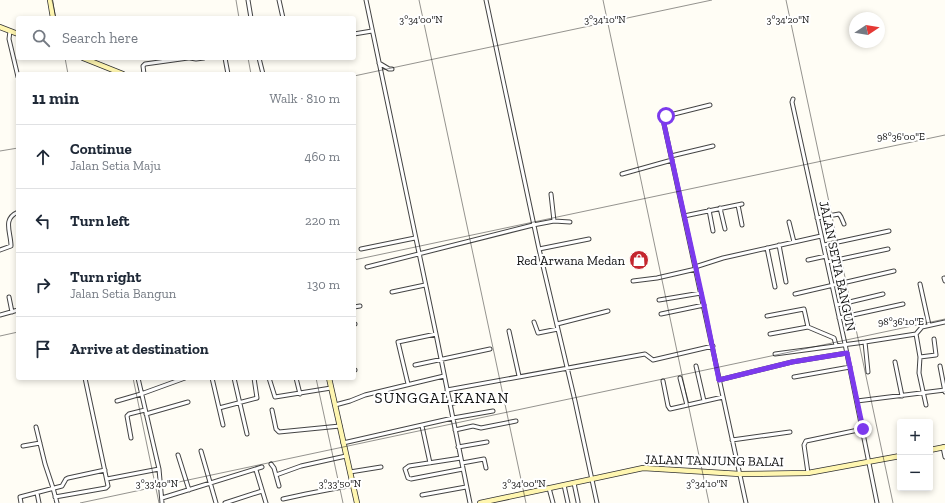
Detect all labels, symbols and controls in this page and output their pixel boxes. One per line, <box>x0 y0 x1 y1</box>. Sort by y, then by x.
north arrow <box>849 12 885 48</box>
text: 3°34'00"N <box>399 14 443 26</box>
text: 3°34'10"N <box>584 14 626 26</box>
text: 3°34'20"N <box>767 14 810 26</box>
search box <box>16 16 356 60</box>
icon: search <box>30 27 52 49</box>
text: Search here <box>62 29 138 47</box>
text: 11 min <box>32 88 79 108</box>
text: Walk · 810 m <box>270 91 340 106</box>
route start <box>657 107 675 125</box>
text: 98°36'00"E <box>877 131 925 143</box>
text: Continue <box>70 140 132 158</box>
icon: ahead <box>32 146 54 168</box>
text: 460 m <box>304 149 340 164</box>
text: Jalan Setia Maju <box>70 158 161 173</box>
street label: JALAN SETIA BANGUN <box>816 199 859 333</box>
icon: left <box>32 210 54 232</box>
text: Turn left <box>70 212 130 230</box>
text: 220 m <box>305 213 340 228</box>
shop icon: Red Arwana Medan <box>628 249 650 271</box>
place label: Red Arwana Medan <box>516 253 626 268</box>
text: Turn right <box>70 268 141 286</box>
icon: right <box>32 274 54 296</box>
text: 130 m <box>307 277 340 292</box>
text: Jalan Setia Bangun <box>70 286 176 301</box>
text: 98°36'10"E <box>878 316 924 328</box>
icon: arrive <box>32 338 54 360</box>
text: Arrive at destination <box>70 340 209 358</box>
district label: SUNGGAL KANAN <box>374 389 510 407</box>
map controls <box>897 419 933 491</box>
button: + <box>897 419 933 455</box>
route end <box>854 420 872 438</box>
street label: JALAN TANJUNG BALAI <box>644 452 784 469</box>
button: − <box>897 455 933 491</box>
text: 3°33'40"N <box>136 478 179 490</box>
text: 3°33'50"N <box>319 478 362 490</box>
text: 3°34'00"N <box>502 478 546 490</box>
text: 3°34'10"N <box>686 478 728 490</box>

